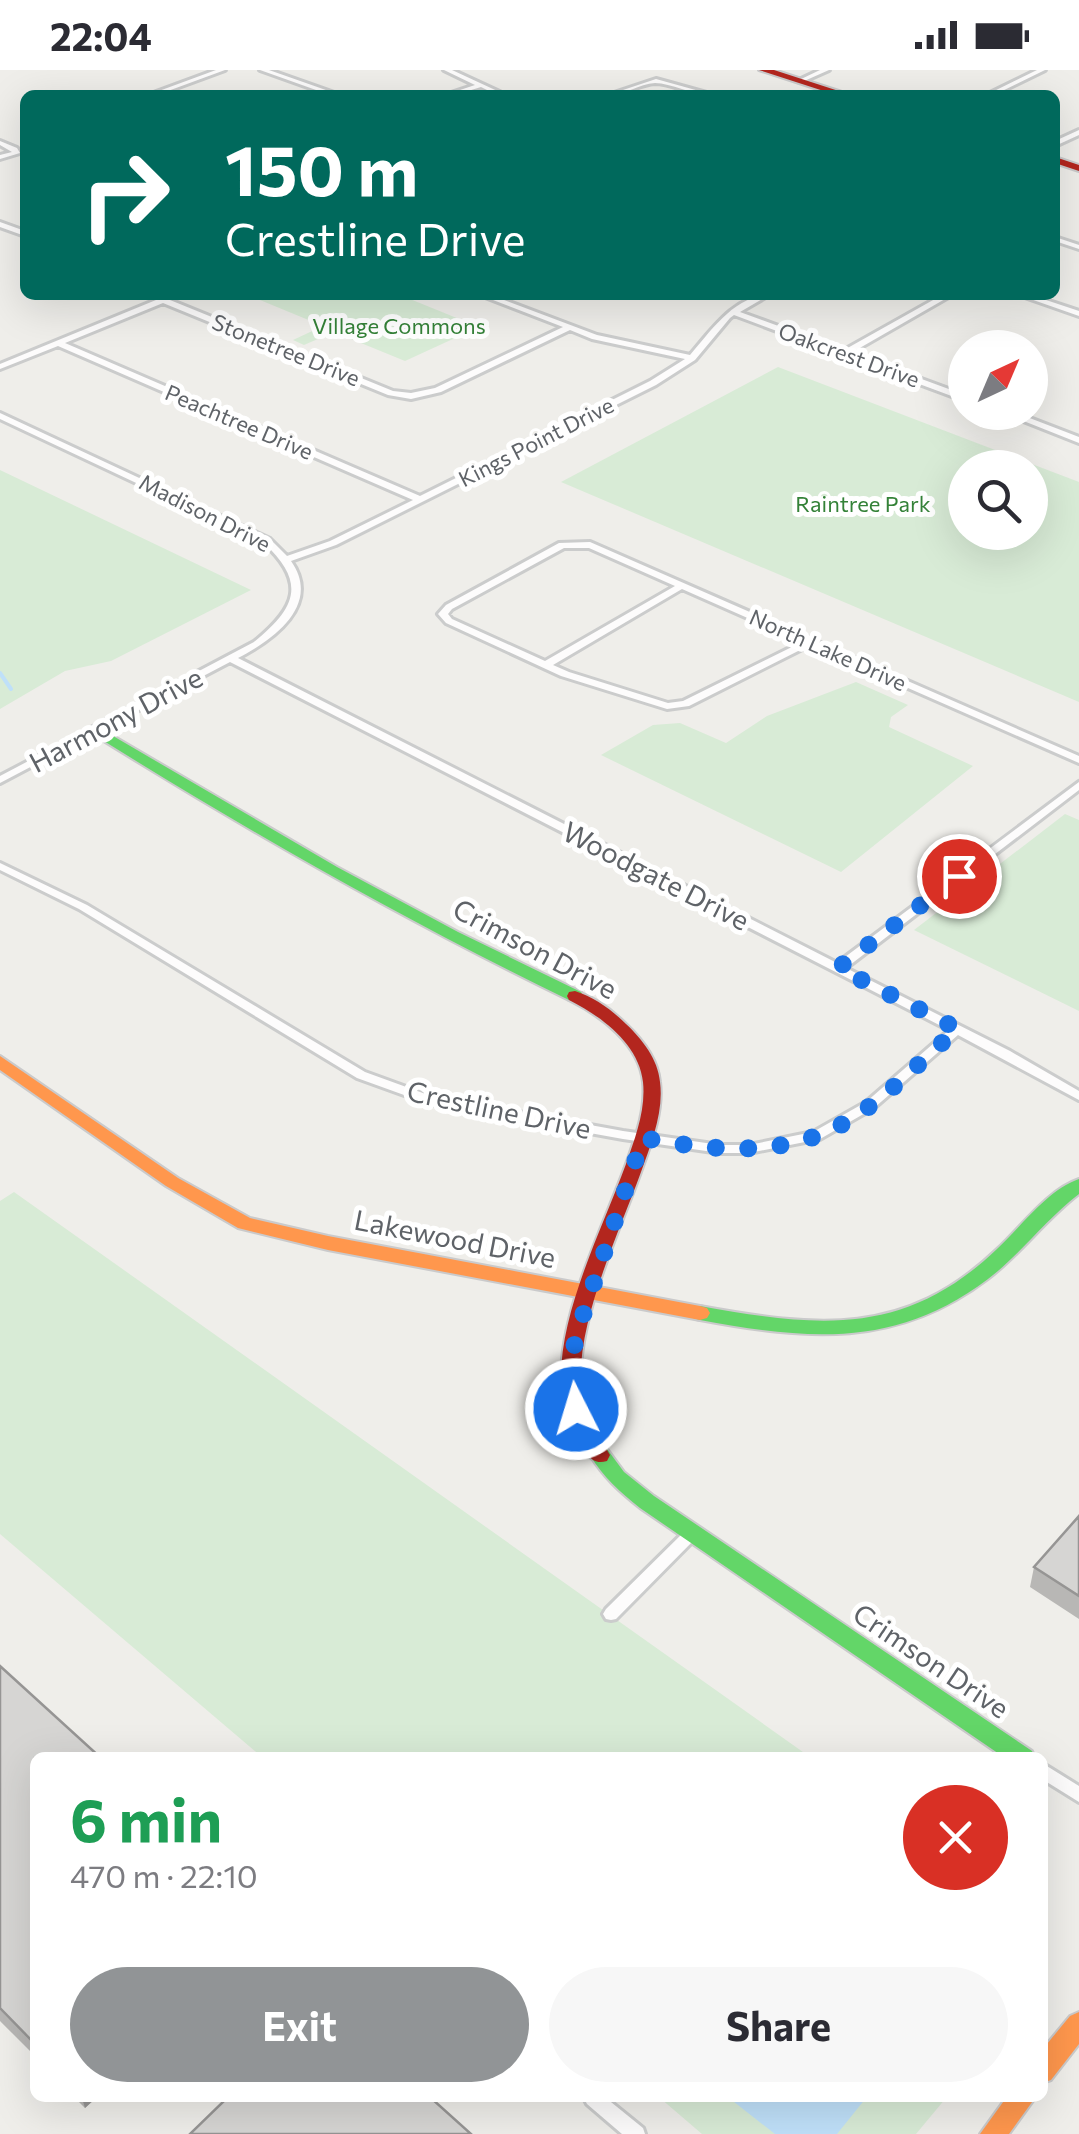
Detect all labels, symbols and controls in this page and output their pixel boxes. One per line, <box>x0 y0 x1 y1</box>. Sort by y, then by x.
text: 22:04 <box>50 12 152 59</box>
text: 150 m <box>225 125 418 210</box>
icon: right <box>60 130 190 260</box>
text: Crestline Drive <box>225 210 525 265</box>
street label: Stonetree Drive <box>208 308 364 391</box>
park label: Village Commons <box>312 312 486 339</box>
street label: Oakcrest Drive <box>775 317 923 393</box>
north arrow <box>948 330 1048 430</box>
map controls <box>948 330 1048 550</box>
street label: Peachtree Drive <box>161 378 317 465</box>
street label: Kings Point Drive <box>454 391 618 492</box>
button: search <box>948 450 1048 550</box>
street label: Madison Drive <box>135 468 275 557</box>
park label: Raintree Park <box>795 490 931 517</box>
street label: North Lake Drive <box>746 603 911 696</box>
street label: Harmony Drive <box>23 659 208 779</box>
street label: Woodgate Drive <box>557 813 755 937</box>
pin <box>917 834 1002 919</box>
icon: arrive <box>932 849 987 904</box>
street label: Crimson Drive <box>448 891 623 1006</box>
street label: Crestline Drive <box>404 1073 594 1145</box>
street label: Lakewood Drive <box>352 1202 559 1274</box>
position arrow <box>524 1357 628 1461</box>
street label: Crimson Drive <box>847 1596 1016 1725</box>
text: 6 min <box>70 1781 222 1854</box>
button: close <box>903 1785 1008 1890</box>
text: 470 m · 22:10 <box>70 1855 258 1895</box>
button: Exit <box>70 1967 529 2082</box>
button: Share <box>549 1967 1008 2082</box>

